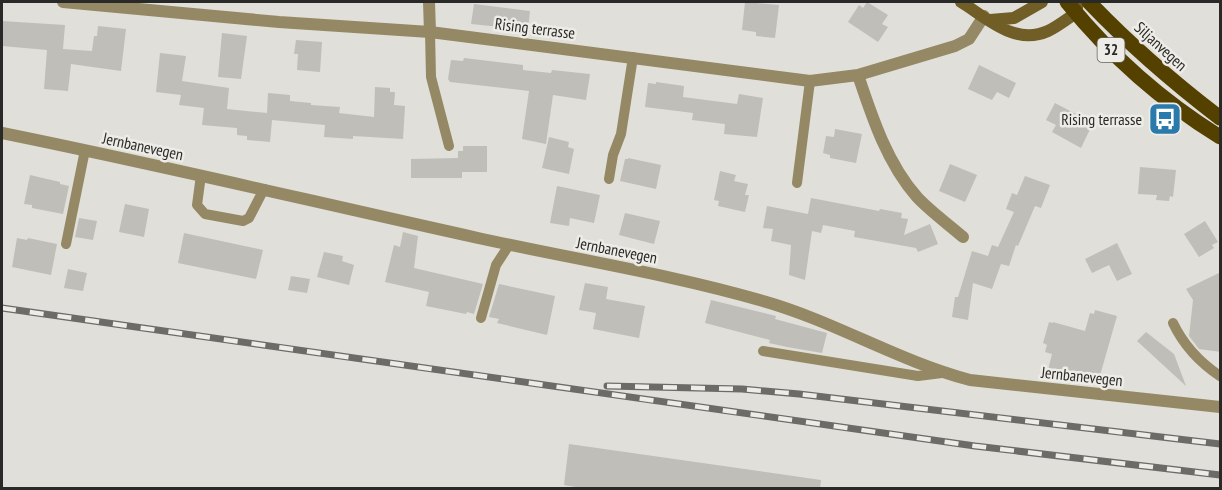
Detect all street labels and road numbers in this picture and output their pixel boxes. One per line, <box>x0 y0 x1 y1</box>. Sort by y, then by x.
street label: Rising terrasse <box>494 13 576 43</box>
street label: Siljanvegen <box>1130 17 1192 75</box>
road number: 32 <box>1098 38 1124 62</box>
street label: Jernbanevegen <box>100 128 185 164</box>
street label: Jernbanevegen <box>574 232 659 268</box>
street label: Jernbanevegen <box>1039 362 1124 390</box>

